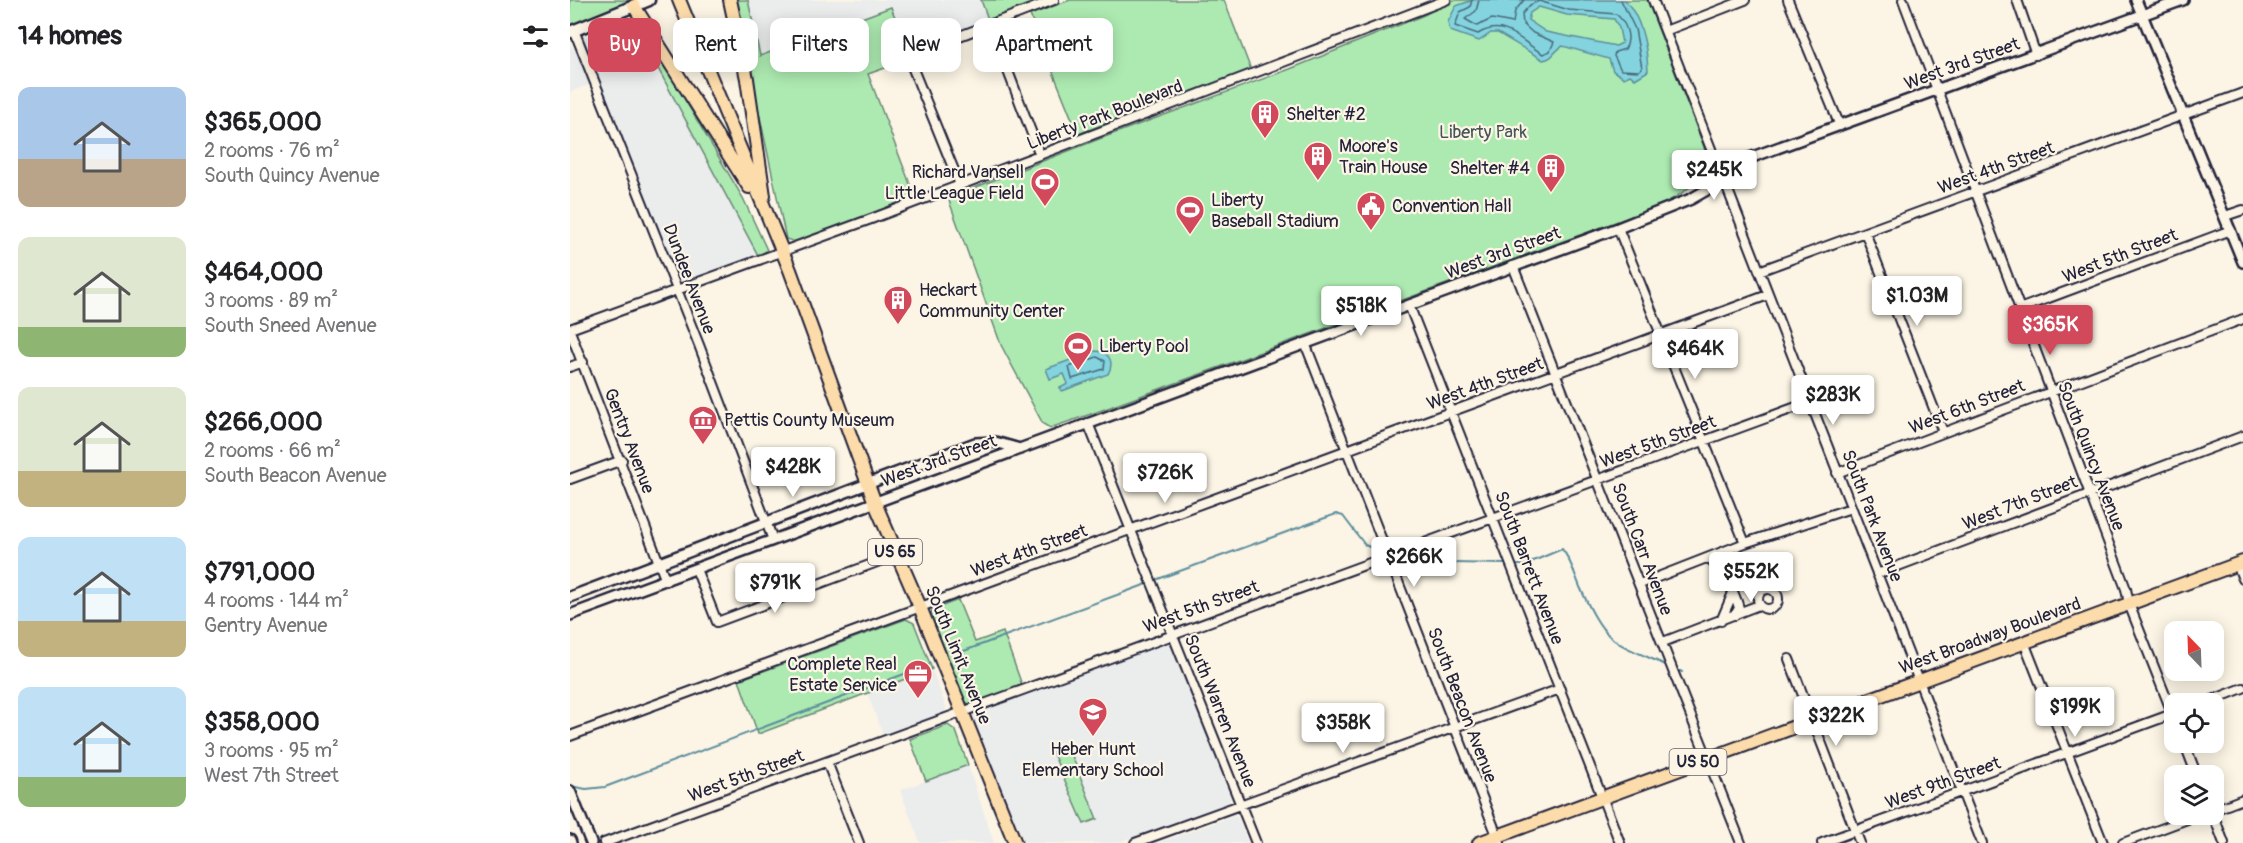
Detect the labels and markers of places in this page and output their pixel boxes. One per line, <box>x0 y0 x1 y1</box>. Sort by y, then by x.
building icon: Shelter #2 <box>1249 98 1281 140</box>
place label: Shelter #2 <box>1286 103 1366 126</box>
place label: Moore's Train House <box>1339 135 1428 179</box>
building icon: Moore's Train House <box>1302 140 1334 182</box>
pin: $245K <box>1672 150 1756 201</box>
building icon: Shelter #4 <box>1535 152 1567 194</box>
place label: Shelter #4 <box>1450 157 1531 180</box>
place label: Richard Vansell Little League Field <box>885 161 1024 205</box>
sports icon: Richard Vansell Little League Field <box>1029 166 1061 208</box>
place label: Liberty Baseball Stadium <box>1211 189 1339 233</box>
public building icon: Convention Hall <box>1355 190 1387 232</box>
sports icon: Liberty Baseball Stadium <box>1174 194 1206 236</box>
place label: Convention Hall <box>1392 195 1512 218</box>
pin: $1.03M <box>1868 276 1966 327</box>
place label: Heckart Community Center <box>919 279 1065 323</box>
building icon: Heckart Community Center <box>882 284 914 326</box>
pin: $518K <box>1319 286 1403 337</box>
pin: $365K <box>2008 305 2092 356</box>
pin: $464K <box>1653 329 1737 380</box>
sports icon: Liberty Pool <box>1062 330 1094 372</box>
place label: Liberty Pool <box>1099 335 1189 358</box>
pin: $283K <box>1791 375 1875 426</box>
museum icon: Pettis County Museum <box>687 404 719 446</box>
place label: Pettis County Museum <box>724 409 895 432</box>
pin: $428K <box>751 447 835 498</box>
pin: $726K <box>1123 453 1207 504</box>
pin: $266K <box>1372 537 1456 588</box>
pin: $552K <box>1709 552 1793 603</box>
pin: $791K <box>733 563 817 614</box>
place label: Complete Real Estate Service <box>787 653 897 697</box>
office icon: Complete Real Estate Service <box>902 658 934 700</box>
pin: $199K <box>2033 687 2117 738</box>
school or university icon: Heber Hunt Elementary School <box>1077 696 1109 738</box>
pin: $322K <box>1794 696 1878 747</box>
pin: $358K <box>1301 703 1385 754</box>
place label: Heber Hunt Elementary School <box>1022 738 1164 782</box>

